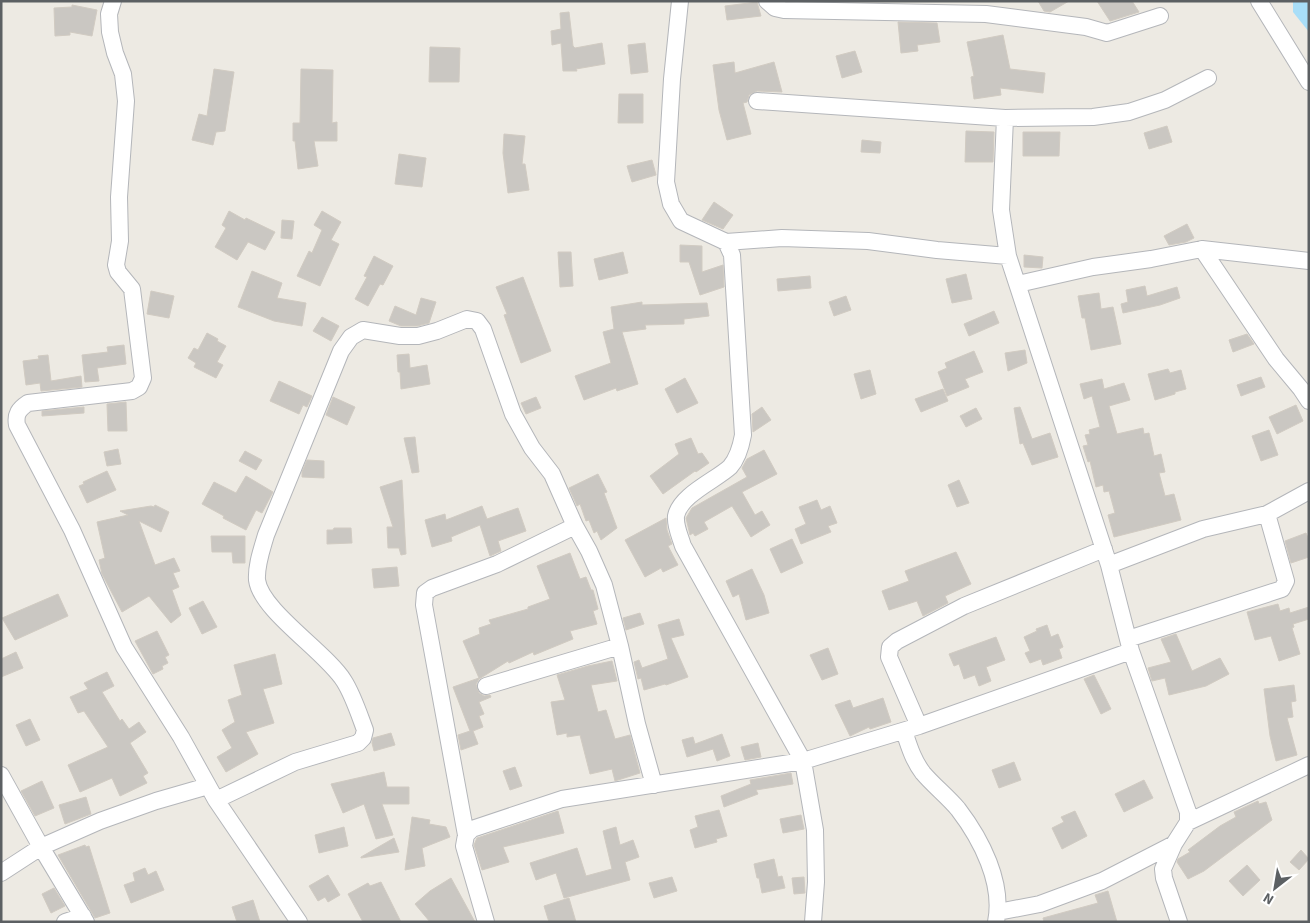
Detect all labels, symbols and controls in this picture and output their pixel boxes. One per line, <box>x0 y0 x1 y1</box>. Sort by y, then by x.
north arrow <box>1250 863 1300 913</box>
text: N <box>1260 887 1278 909</box>

